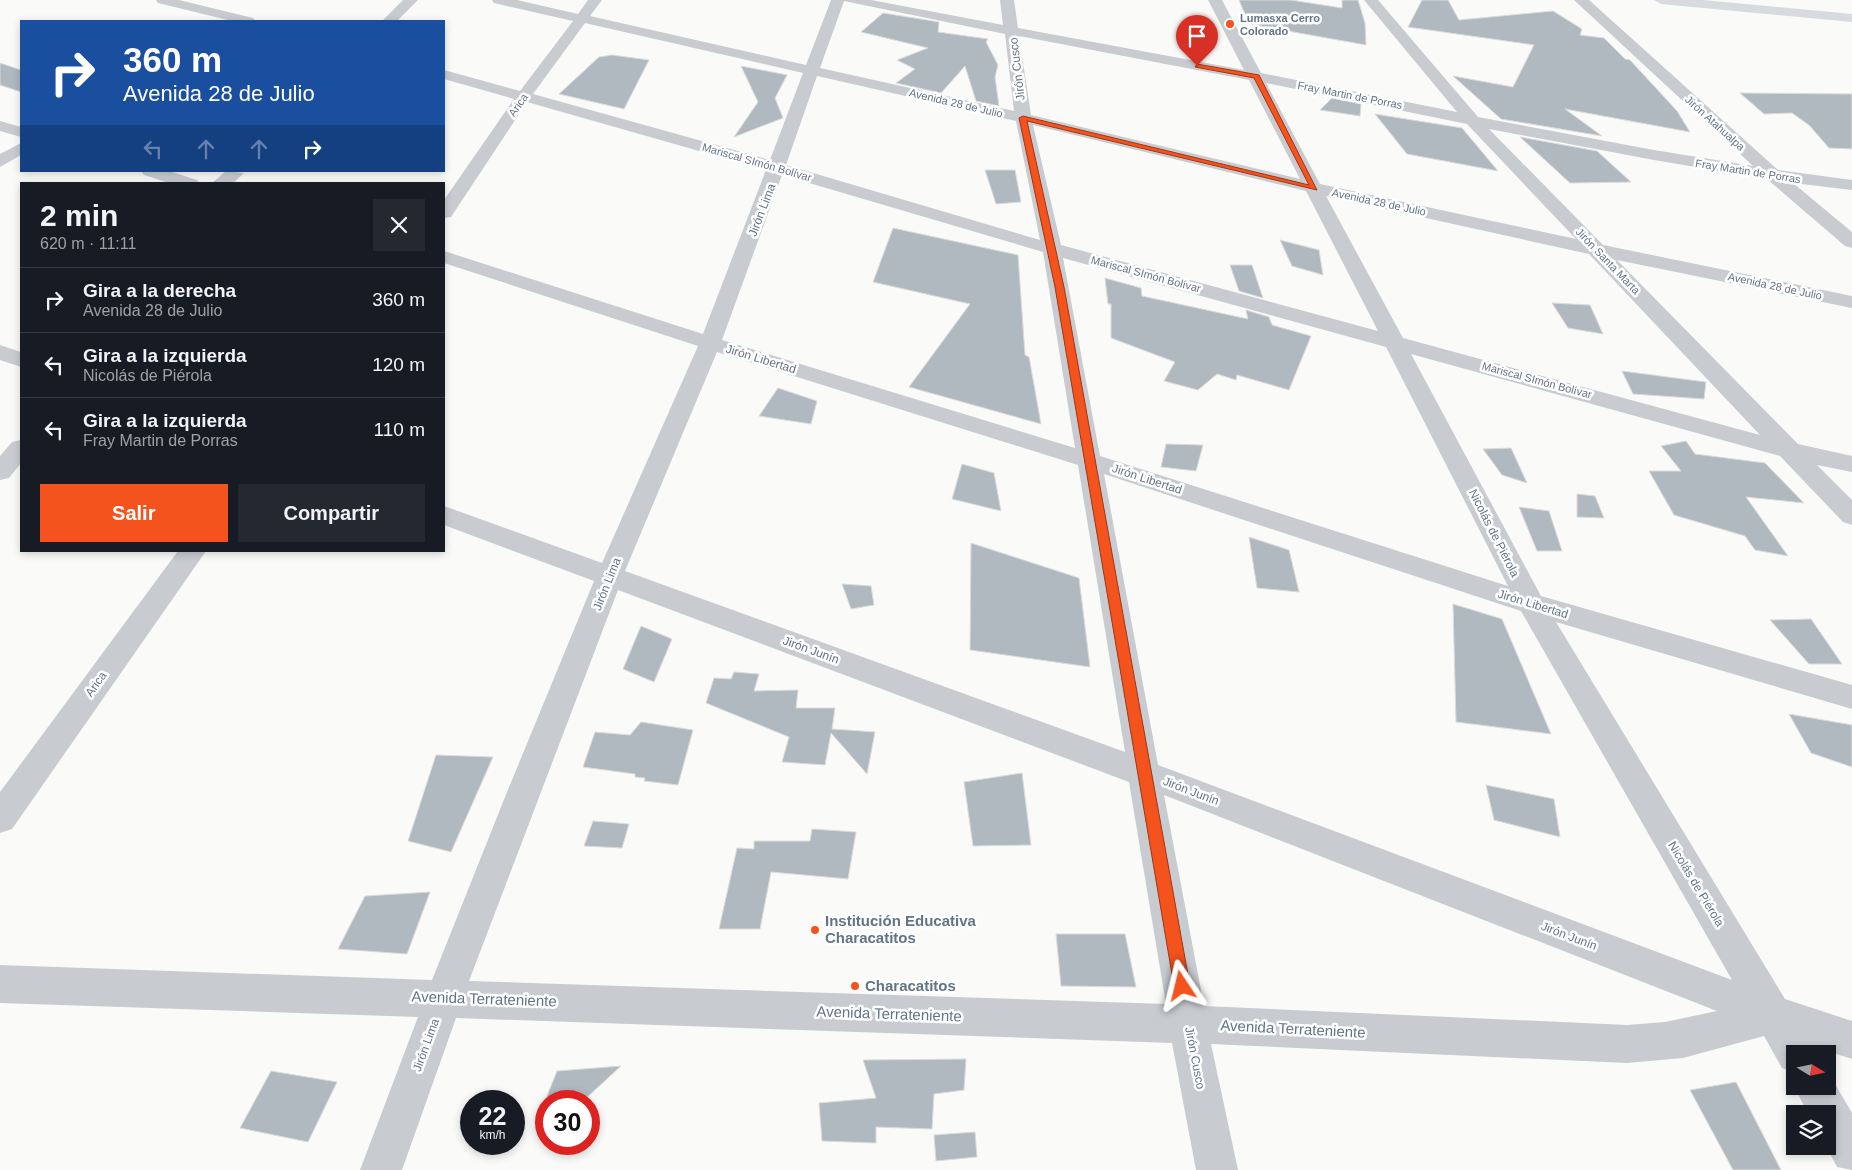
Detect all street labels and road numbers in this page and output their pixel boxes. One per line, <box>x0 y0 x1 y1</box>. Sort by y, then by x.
street label: Jirón Cusco <box>1006 36 1028 101</box>
street label: Fray Martin de Porras <box>1297 79 1404 111</box>
street label: Avenida 28 de Julio <box>908 86 1004 120</box>
street label: Arica <box>506 91 531 119</box>
street label: Jirón Atahualpa <box>1683 93 1748 153</box>
street label: Mariscal SImón Bolívar <box>701 141 813 183</box>
street label: Fray Martin de Porras <box>1695 157 1802 185</box>
street label: Jirón Lima <box>746 181 779 238</box>
street label: Avenida 28 de Julio <box>1331 186 1427 218</box>
street label: Jirón Santa Marta <box>1574 226 1643 297</box>
street label: Mariscal SImón Bolívar <box>1090 254 1202 295</box>
street label: Avenida 28 de Julio <box>1727 270 1823 302</box>
street label: Jirón Libertad <box>724 342 798 376</box>
street label: Mariscal SImón Bolívar <box>1481 360 1593 401</box>
street label: Jirón Libertad <box>1110 461 1184 497</box>
street label: Nicolás de Piérola <box>1466 487 1522 580</box>
street label: Jirón Lima <box>590 555 624 612</box>
street label: Jirón Libertad <box>1496 587 1570 621</box>
street label: Jirón Junín <box>781 633 841 667</box>
street label: Arica <box>82 669 110 699</box>
street label: Jirón Junín <box>1161 774 1221 808</box>
street label: Nicolás de Piérola <box>1665 839 1727 929</box>
street label: Jirón Junín <box>1539 919 1599 953</box>
street label: Avenida Terrateniente <box>411 987 557 1010</box>
street label: Avenida Terrateniente <box>816 1002 962 1025</box>
street label: Jirón Lima <box>410 1016 442 1073</box>
street label: Avenida Terrateniente <box>1220 1016 1366 1041</box>
street label: Jirón Cusco <box>1182 1026 1208 1091</box>

